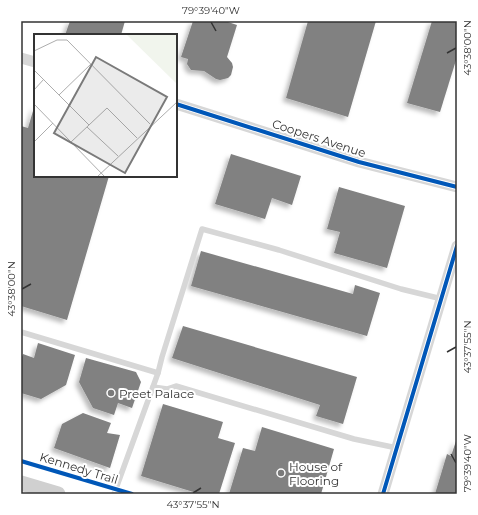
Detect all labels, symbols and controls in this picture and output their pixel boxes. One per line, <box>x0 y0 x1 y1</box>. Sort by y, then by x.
text: 79°39'40"W <box>182 4 240 17</box>
text: 43°38'00"N <box>461 20 474 76</box>
inset map <box>34 34 177 177</box>
street label: Coopers Avenue <box>270 116 368 160</box>
text: 43°38'00"N <box>5 261 18 317</box>
text: 43°37'55"N <box>461 320 474 374</box>
place label: Preet Palace <box>119 386 194 401</box>
marker: Preet Palace <box>106 388 116 398</box>
text: 79°39'40"W <box>461 434 474 492</box>
street label: Kennedy Trail <box>38 449 120 487</box>
place label: House of Flooring <box>289 459 343 488</box>
marker: House of Flooring <box>276 468 286 478</box>
text: 43°37'55"N <box>166 498 220 511</box>

